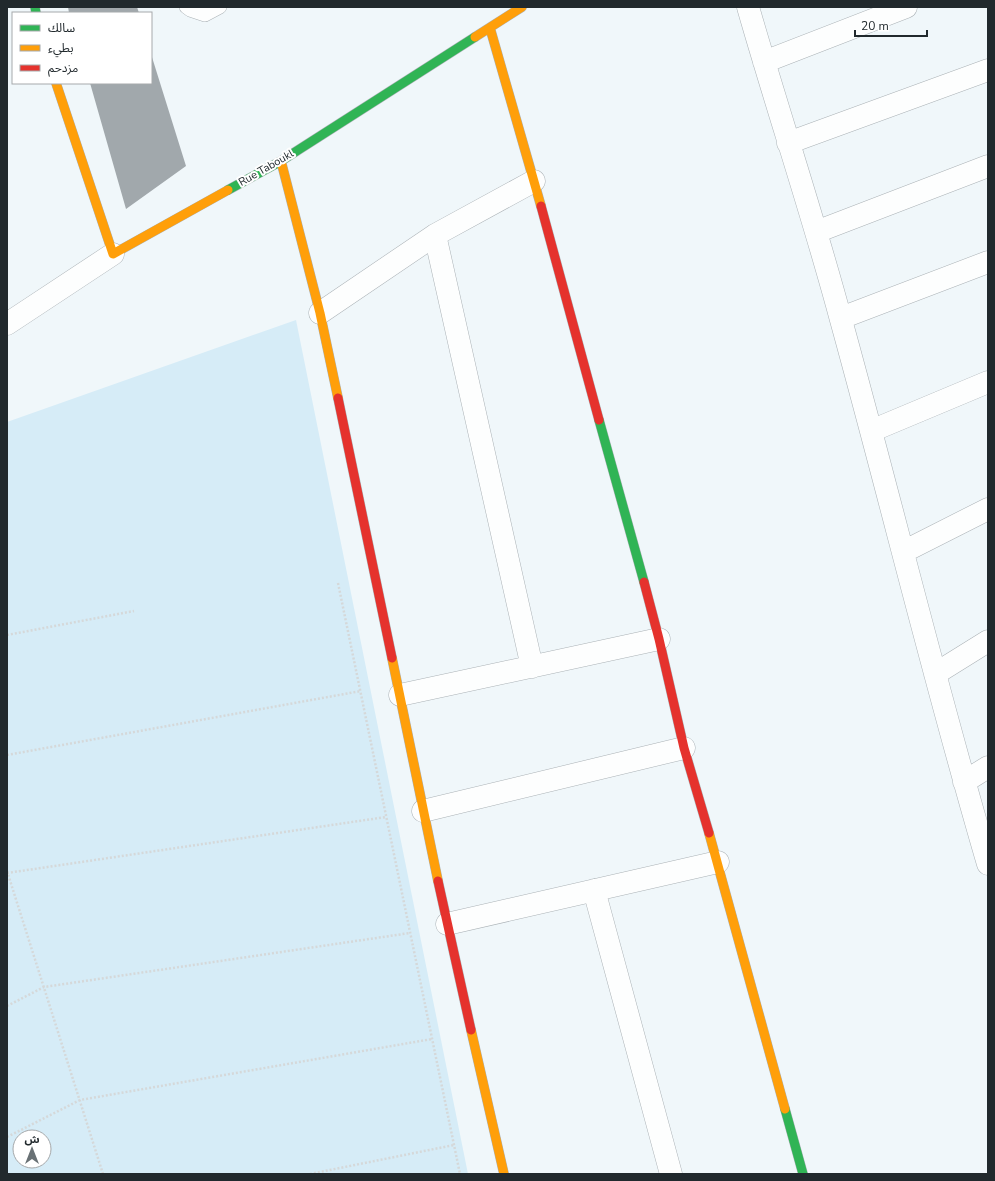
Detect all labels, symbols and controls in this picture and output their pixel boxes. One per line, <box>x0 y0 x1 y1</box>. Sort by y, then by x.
legend <box>12 12 152 84</box>
scale bar <box>855 12 927 38</box>
text: 20 m <box>861 18 889 34</box>
text: سالك <box>48 20 75 36</box>
text: بطيء <box>48 40 74 58</box>
text: مزدحم <box>48 60 78 77</box>
street label: Rue Taboukl <box>236 146 297 190</box>
north arrow <box>12 1129 52 1169</box>
text: ش <box>24 1132 40 1147</box>

